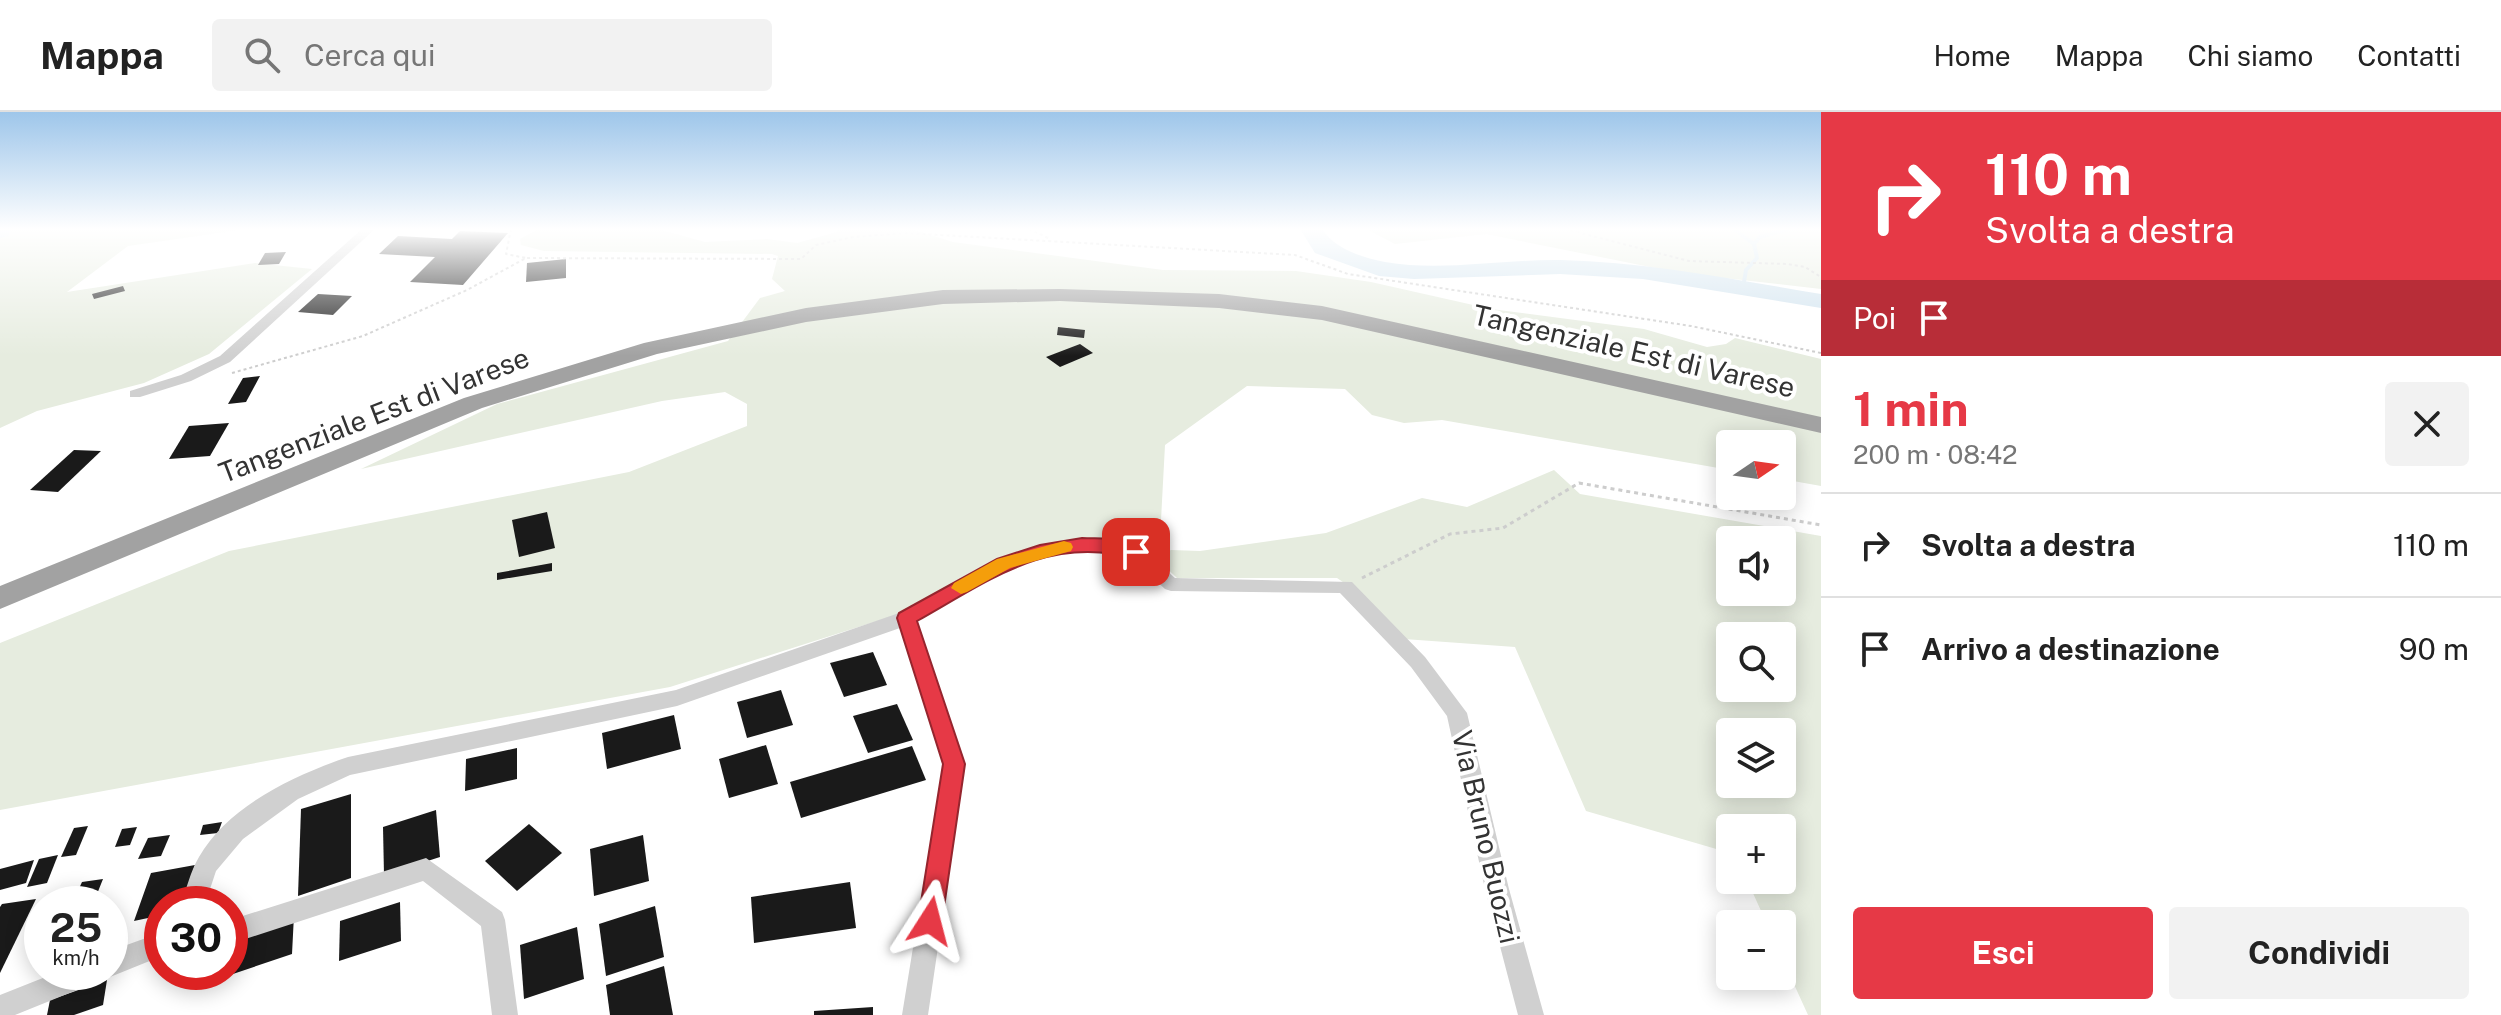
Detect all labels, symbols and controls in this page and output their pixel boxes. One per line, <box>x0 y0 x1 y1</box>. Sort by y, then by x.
search box <box>212 19 772 91</box>
text: Mappa <box>40 33 164 78</box>
icon: search <box>240 33 284 77</box>
text: Cerca qui <box>304 37 435 73</box>
text: Home <box>1934 39 2011 72</box>
text: Mappa <box>2055 39 2144 72</box>
text: Chi siamo <box>2188 39 2313 72</box>
text: Contatti <box>2357 39 2461 72</box>
text: 110 m <box>1985 142 2132 208</box>
icon: right <box>1853 144 1957 248</box>
text: Svolta a destra <box>1985 209 2235 251</box>
icon: arrive <box>1912 296 1956 340</box>
street label: Tangenziale Est di Varese <box>1470 297 1798 404</box>
text: Poi <box>1853 300 1896 336</box>
street label: Tangenziale Est di Varese <box>214 340 534 489</box>
text: 1 min <box>1853 380 1969 437</box>
button: close <box>2385 382 2469 466</box>
north arrow <box>1716 430 1796 510</box>
map controls <box>1716 430 1796 990</box>
text: 200 m · 08:42 <box>1853 439 2018 470</box>
pin <box>1102 518 1170 586</box>
icon: right <box>1853 523 1897 567</box>
button: sound <box>1716 526 1796 606</box>
text: Svolta a destra <box>1921 527 2136 563</box>
text: 110 m <box>2393 527 2469 563</box>
icon: arrive <box>1114 530 1158 574</box>
button: search <box>1716 622 1796 702</box>
icon: arrive <box>1853 627 1897 671</box>
text: Arrivo a destinazione <box>1921 631 2220 667</box>
text: 90 m <box>2399 631 2469 667</box>
button: layers <box>1716 718 1796 798</box>
street label: Via Bruno Buozzi <box>1446 727 1527 947</box>
button: + <box>1716 814 1796 894</box>
position arrow <box>888 879 972 963</box>
speed limit sign: 30 <box>144 886 248 990</box>
text: 25 <box>50 904 102 951</box>
button: Esci <box>1853 907 2153 999</box>
button: Condividi <box>2169 907 2469 999</box>
button: − <box>1716 910 1796 990</box>
text: km/h <box>52 946 100 970</box>

